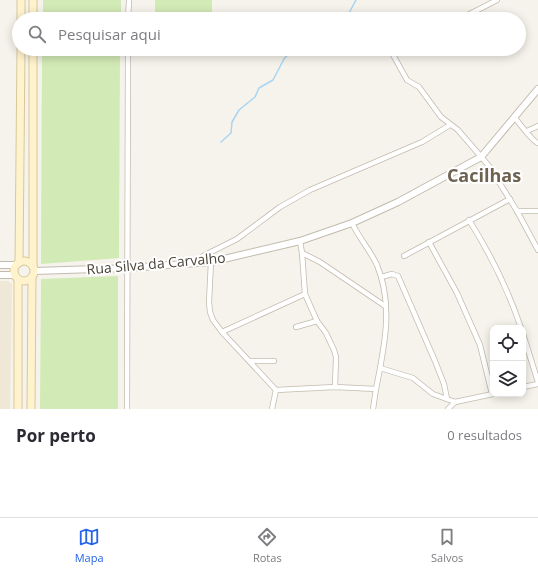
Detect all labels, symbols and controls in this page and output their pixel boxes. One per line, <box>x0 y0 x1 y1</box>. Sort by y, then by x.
search box <box>12 12 526 56</box>
icon: search <box>26 23 48 45</box>
text: Pesquisar aqui <box>58 24 161 44</box>
district label: Cacilhas <box>447 163 521 187</box>
street label: Rua Silva da Carvalho <box>86 247 226 279</box>
map controls <box>490 325 526 397</box>
button: locate <box>490 325 526 361</box>
button: layers <box>490 361 526 397</box>
text: Por perto <box>16 424 96 447</box>
text: 0 resultados <box>447 426 522 444</box>
tab: Mapa <box>75 526 104 565</box>
tab: Rotas <box>253 526 282 565</box>
tab: Salvos <box>431 526 463 565</box>

